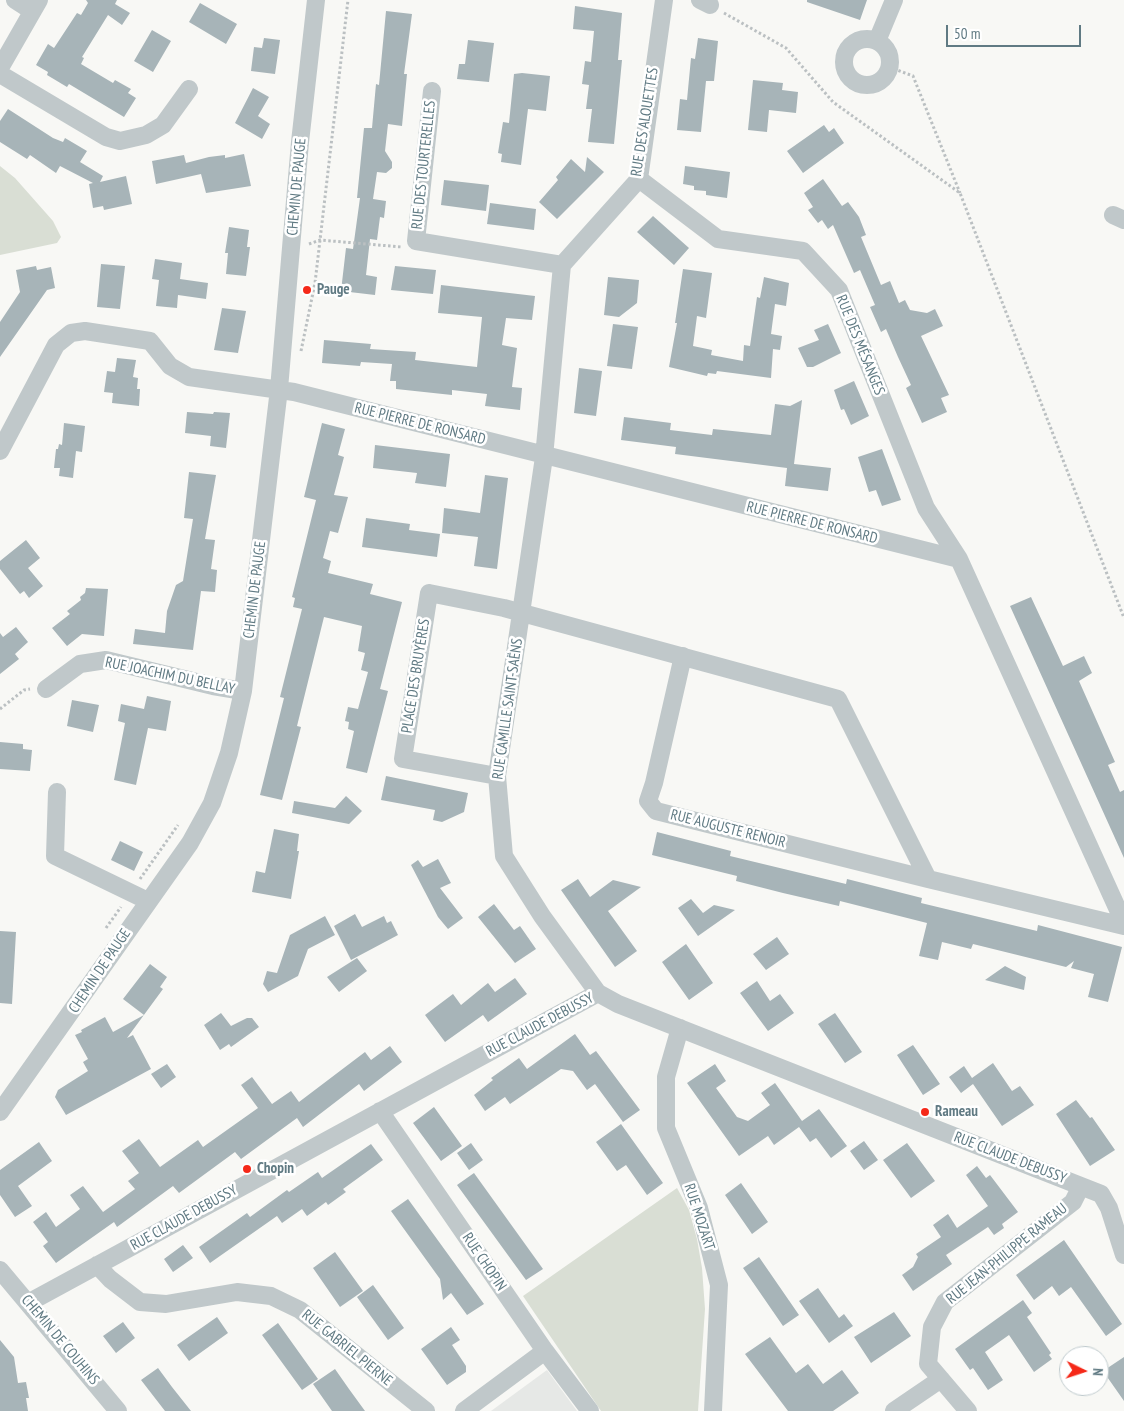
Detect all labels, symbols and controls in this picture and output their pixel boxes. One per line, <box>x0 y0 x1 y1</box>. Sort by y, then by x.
scale bar <box>949 15 1084 47</box>
text: 50 m <box>954 24 980 43</box>
street label: RUE DES ALOUETTES <box>628 66 662 178</box>
street label: RUE DES TOURTERELLES <box>408 100 440 230</box>
street label: CHEMIN DE PAUGE <box>284 137 310 237</box>
place label: Pauge <box>317 281 350 299</box>
marker: Pauge <box>301 284 313 296</box>
street label: RUE DES MÉSANGES <box>832 292 888 398</box>
street label: RUE PIERRE DE RONSARD <box>353 399 487 449</box>
street label: RUE PIERRE DE RONSARD <box>745 498 879 548</box>
street label: CHEMIN DE PAUGE <box>240 540 270 640</box>
street label: PLACE DES BRUYÈRES <box>398 617 434 735</box>
street label: RUE CAMILLE SAINT-SAËNS <box>489 637 527 781</box>
street label: RUE JOACHIM DU BELLAY <box>104 653 236 699</box>
street label: RUE AUGUSTE RENOIR <box>669 806 787 852</box>
street label: CHEMIN DE PAUGE <box>65 925 135 1017</box>
street label: RUE CLAUDE DEBUSSY <box>483 989 597 1061</box>
place label: Rameau <box>935 1103 978 1121</box>
marker: Rameau <box>919 1106 931 1118</box>
street label: RUE CLAUDE DEBUSSY <box>951 1128 1069 1188</box>
place label: Chopin <box>257 1160 294 1178</box>
marker: Chopin <box>241 1163 253 1175</box>
street label: RUE CLAUDE DEBUSSY <box>128 1181 240 1255</box>
street label: RUE MOZART <box>680 1182 718 1252</box>
street label: RUE JEAN-PHILIPPE RAMEAU <box>943 1200 1071 1308</box>
street label: RUE CHOPIN <box>458 1230 510 1294</box>
street label: CHEMIN DE COUHINS <box>17 1291 103 1389</box>
street label: RUE GABRIEL PIERNE <box>298 1306 396 1390</box>
north arrow <box>1059 1346 1109 1396</box>
text: N <box>1089 1368 1107 1376</box>

